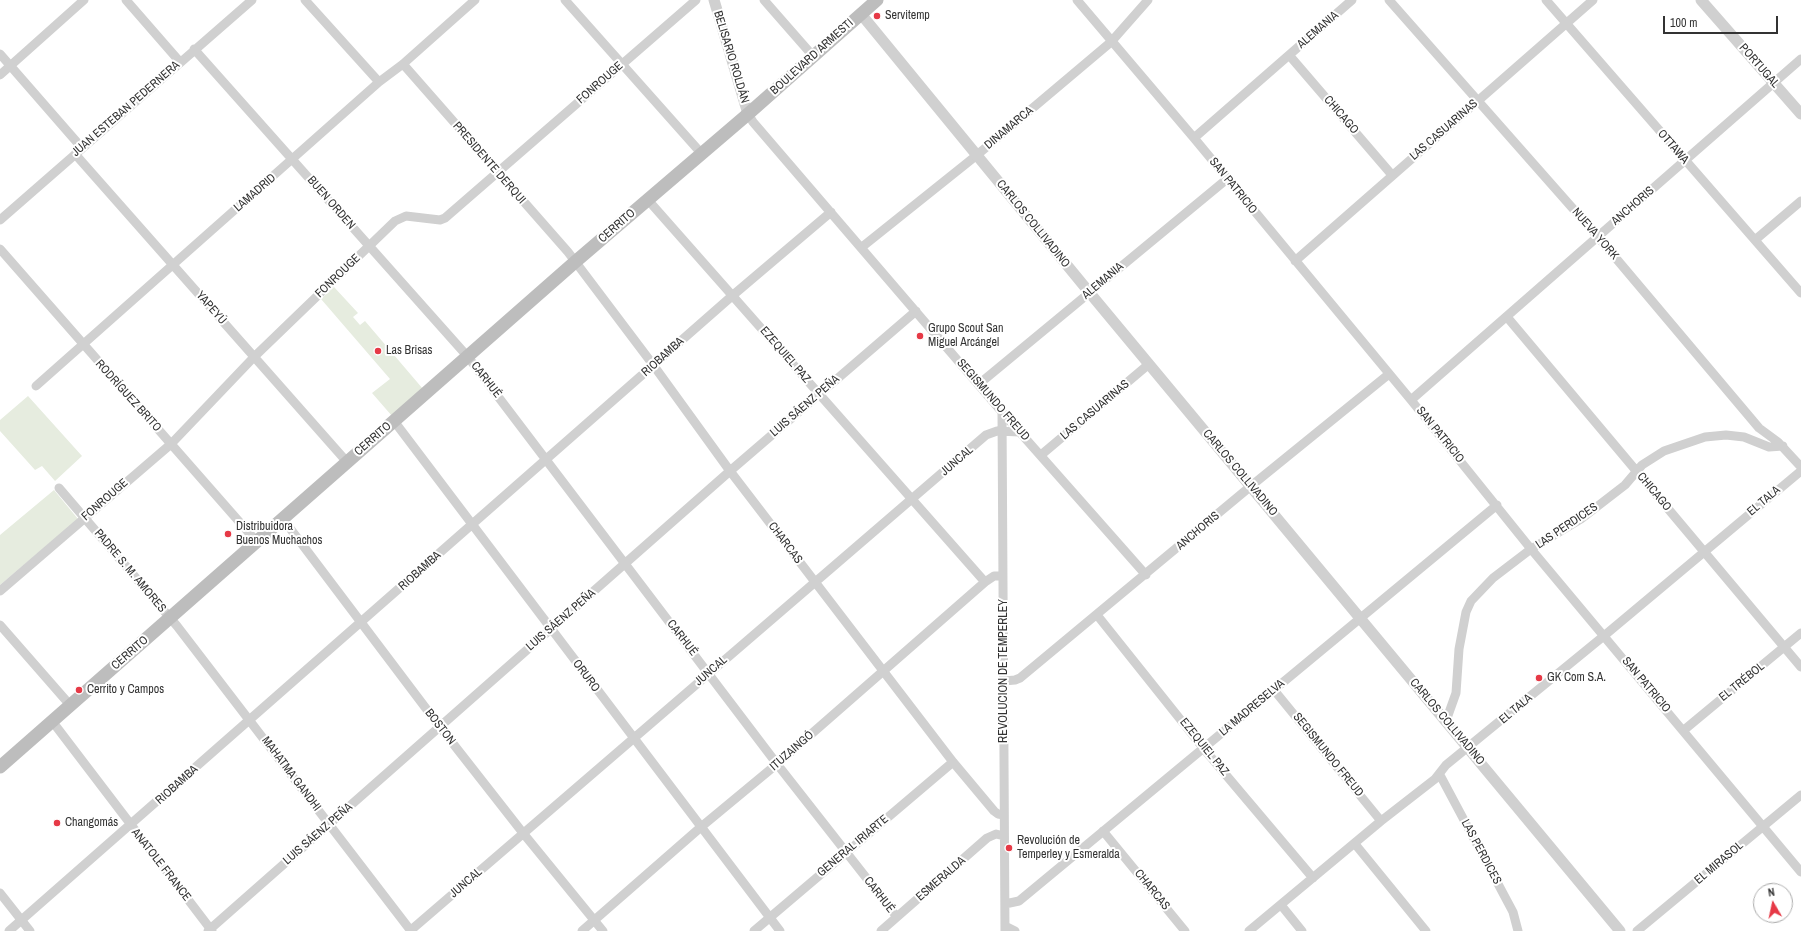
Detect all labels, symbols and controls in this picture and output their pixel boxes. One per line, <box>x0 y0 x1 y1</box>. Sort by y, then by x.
street label: ALEMANIA <box>1294 8 1342 52</box>
scale bar <box>1665 8 1780 34</box>
street label: BELISARIO ROLDÁN <box>710 9 752 105</box>
place label: Servitemp <box>885 9 930 23</box>
marker: Servitemp <box>872 11 882 21</box>
text: 100 m <box>1670 15 1697 31</box>
street label: BOULEVARD ARMESTI <box>768 16 856 98</box>
street label: PORTUGAL <box>1736 41 1782 91</box>
street label: JUAN ESTEBAN PEDERNERA <box>69 58 183 160</box>
street label: FONROUGE <box>574 59 626 107</box>
street label: CHICAGO <box>1321 93 1361 137</box>
street label: LAS CASUARINAS <box>1407 97 1481 163</box>
street label: DINAMARCA <box>982 104 1036 152</box>
street label: PRESIDENTE DERQUI <box>449 119 529 207</box>
street label: OTTAWA <box>1654 127 1692 167</box>
street label: SAN PATRICIO <box>1206 155 1260 217</box>
street label: LAMADRID <box>231 171 279 215</box>
street label: BUEN ORDEN <box>304 174 358 232</box>
street label: CARLOS COLLIVADINO <box>993 177 1073 271</box>
street label: ANCHORIS <box>1609 184 1657 228</box>
street label: NUEVA YORK <box>1569 205 1621 263</box>
street label: CERRITO <box>596 206 638 246</box>
street label: FONROUGE <box>313 251 363 301</box>
street label: ALEMANIA <box>1079 259 1127 303</box>
street label: YAPEYÚ <box>193 288 229 328</box>
place label: Grupo Scout San Miguel Arcángel <box>928 322 1003 350</box>
street label: EZEQUIEL PAZ <box>757 324 813 386</box>
marker: Grupo Scout San Miguel Arcángel <box>915 331 925 341</box>
street label: RIOBAMBA <box>639 334 687 380</box>
place label: Las Brisas <box>386 344 432 358</box>
marker: Las Brisas <box>373 346 383 356</box>
street label: SEGISMUNDO FREUD <box>953 356 1033 444</box>
street label: RODRÍGUEZ BRITO <box>92 357 164 435</box>
street label: CARHUÉ <box>468 359 504 401</box>
street label: LUIS SÁENZ PEÑA <box>767 372 843 440</box>
street label: LAS CASUARINAS <box>1058 377 1132 443</box>
street label: SAN PATRICIO <box>1413 404 1467 466</box>
street label: CERRITO <box>352 419 394 459</box>
street label: CARLOS COLLIVADINO <box>1200 427 1280 519</box>
street label: JUNCAL <box>938 443 976 479</box>
street label: CHICAGO <box>1634 470 1674 514</box>
street label: FONROUGE <box>79 476 131 524</box>
street label: EL TALA <box>1745 483 1783 519</box>
street label: LAS PERDICES <box>1533 500 1601 552</box>
street label: ANCHORIS <box>1173 509 1223 553</box>
street label: CHARCAS <box>765 519 805 567</box>
place label: Distribuidora Buenos Muchachos <box>236 520 322 548</box>
street label: PADRE S. M. AMORES <box>91 526 169 616</box>
marker: Distribuidora Buenos Muchachos <box>223 529 233 539</box>
street label: RIOBAMBA <box>396 548 444 594</box>
street label: LUIS SÁENZ PEÑA <box>523 586 599 654</box>
street label: REVOLUCION DE TEMPERLEY <box>997 599 1011 743</box>
street label: CARHUÉ <box>664 617 700 659</box>
street label: CERRITO <box>109 633 151 673</box>
street label: JUNCAL <box>692 653 730 689</box>
street label: SAN PATRICIO <box>1619 654 1673 716</box>
street label: ORURO <box>569 657 603 695</box>
street label: EL TRÉBOL <box>1716 659 1768 705</box>
place label: GK Com S.A. <box>1547 671 1606 685</box>
marker: GK Com S.A. <box>1534 673 1544 683</box>
street label: CARLOS COLLIVADINO <box>1407 676 1487 768</box>
street label: LA MADRESELVA <box>1217 677 1287 739</box>
place label: Cerrito y Campos <box>87 683 164 697</box>
marker: Cerrito y Campos <box>74 685 84 695</box>
street label: EL TALA <box>1497 691 1535 727</box>
street label: BOSTON <box>422 706 458 748</box>
street label: SEGISMUNDO FREUD <box>1290 710 1366 800</box>
street label: EZEQUIEL PAZ <box>1176 715 1232 779</box>
street label: ITUZAINGÓ <box>767 728 817 774</box>
street label: MAHATMA GANDHI <box>258 734 324 814</box>
street label: RIOBAMBA <box>153 762 201 808</box>
street label: LUIS SÁENZ PEÑA <box>280 800 356 868</box>
street label: GENERAL IRIARTE <box>815 812 891 880</box>
place label: Changomás <box>65 816 118 830</box>
street label: LAS PERDICES <box>1458 817 1504 887</box>
marker: Changomás <box>52 818 62 828</box>
street label: ANATOLE FRANCE <box>128 826 194 904</box>
place label: Revolución de Temperley y Esmeralda <box>1017 834 1120 862</box>
street label: EL MIRASOL <box>1692 839 1746 887</box>
marker: Revolución de Temperley y Esmeralda <box>1004 843 1014 853</box>
street label: ESMERALDA <box>913 854 969 904</box>
street label: JUNCAL <box>447 865 485 901</box>
street label: CHARCAS <box>1131 867 1173 913</box>
street label: CARHUÉ <box>861 874 897 916</box>
north arrow <box>1753 883 1793 923</box>
text: N <box>1767 885 1776 900</box>

